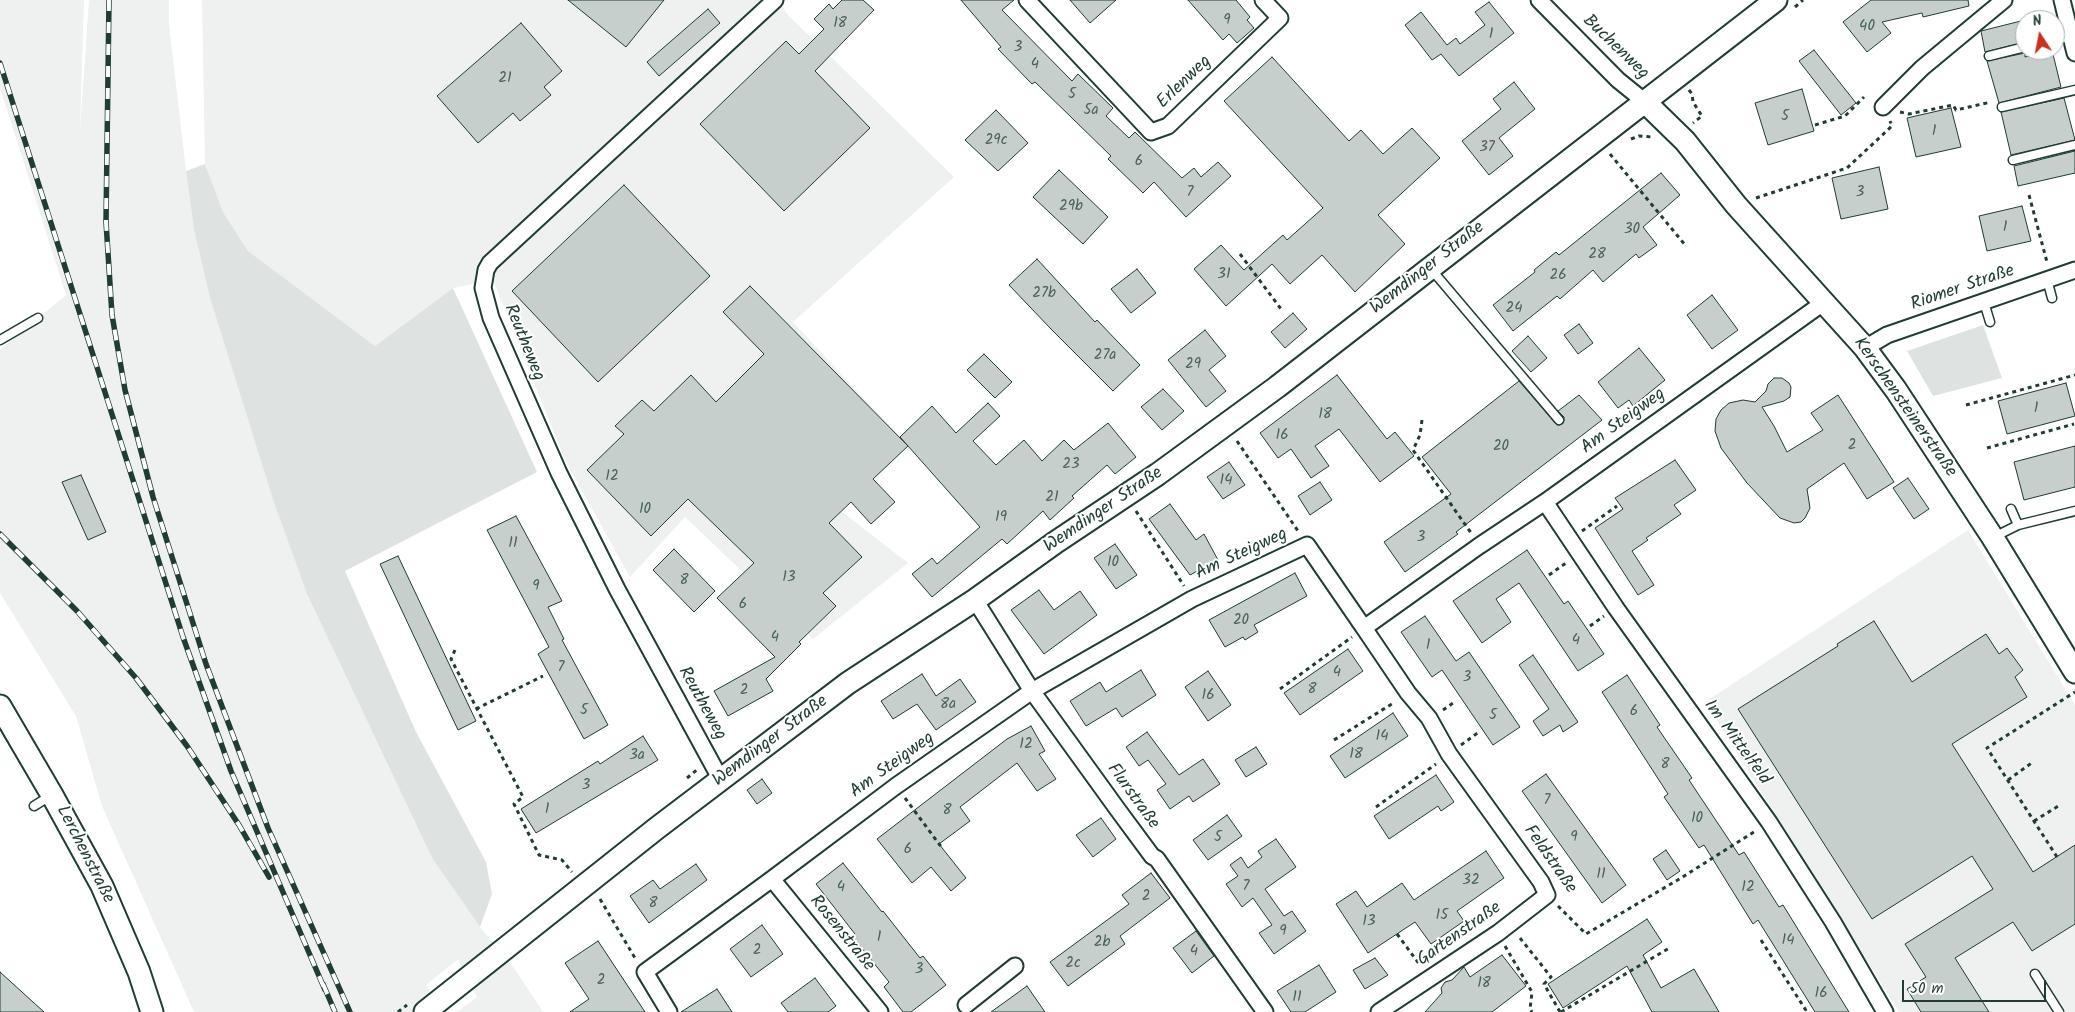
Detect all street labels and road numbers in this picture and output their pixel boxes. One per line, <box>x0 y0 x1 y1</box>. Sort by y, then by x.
street label: Buchenweg <box>1577 11 1653 85</box>
street label: Erlenweg <box>1153 52 1217 114</box>
street label: Wemdinger Straße <box>1367 218 1489 320</box>
street label: Riomer Straße <box>1908 261 2018 317</box>
street label: Reutheweg <box>498 302 548 384</box>
street label: Kerschensteinerstraße <box>1848 334 1960 482</box>
street label: Am Steigweg <box>1578 384 1670 460</box>
street label: Wemdinger Straße <box>1040 463 1168 559</box>
street label: Am Steigweg <box>1193 524 1291 586</box>
street label: Reutheweg <box>672 663 730 745</box>
street label: Wemdinger Straße <box>709 692 833 792</box>
street label: Im Mittelfeld <box>1698 696 1774 790</box>
street label: Am Steigweg <box>847 728 939 804</box>
street label: Flurstraße <box>1101 760 1163 834</box>
street label: Lerchenstraße <box>50 802 118 908</box>
street label: Feldstraße <box>1518 822 1580 898</box>
street label: Rosenstraße <box>804 892 878 976</box>
street label: Gartenstraße <box>1414 898 1506 972</box>

